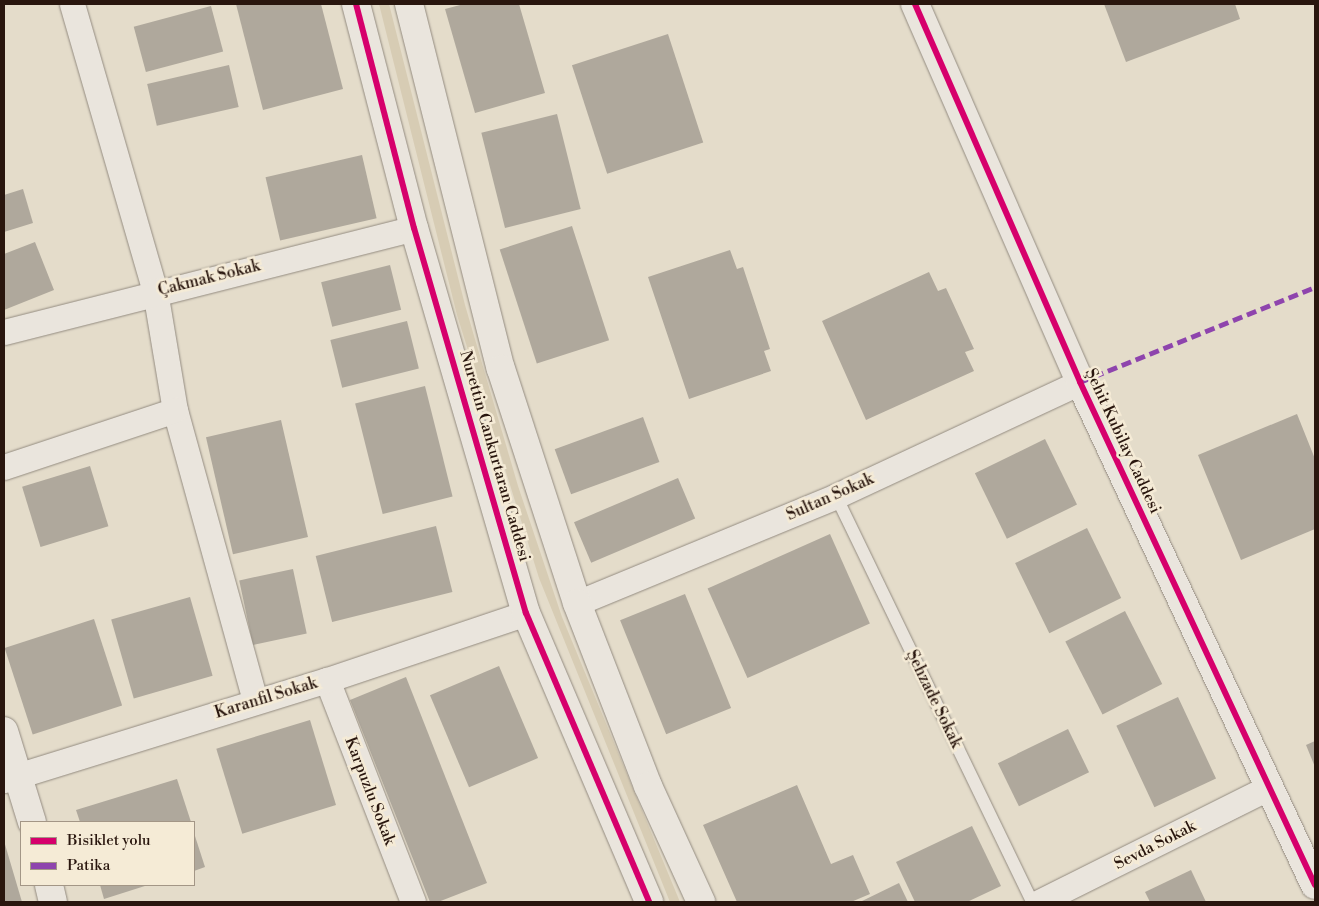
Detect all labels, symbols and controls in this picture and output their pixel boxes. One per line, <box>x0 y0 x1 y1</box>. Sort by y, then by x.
street label: Çakmak Sokak <box>156 256 262 300</box>
street label: Nurettin Cankurtaran Caddesi <box>456 348 534 564</box>
street label: Şehit Kubilay Caddesi <box>1081 365 1165 517</box>
street label: Sultan Sokak <box>783 469 877 525</box>
street label: Şehzade Sokak <box>902 647 966 751</box>
street label: Karanfil Sokak <box>212 673 320 723</box>
street label: Karpuzlu Sokak <box>341 734 399 848</box>
street label: Sevda Sokak <box>1111 816 1199 874</box>
legend <box>20 821 195 886</box>
text: Bisiklet yolu <box>67 831 151 850</box>
text: Patika <box>67 856 110 875</box>

